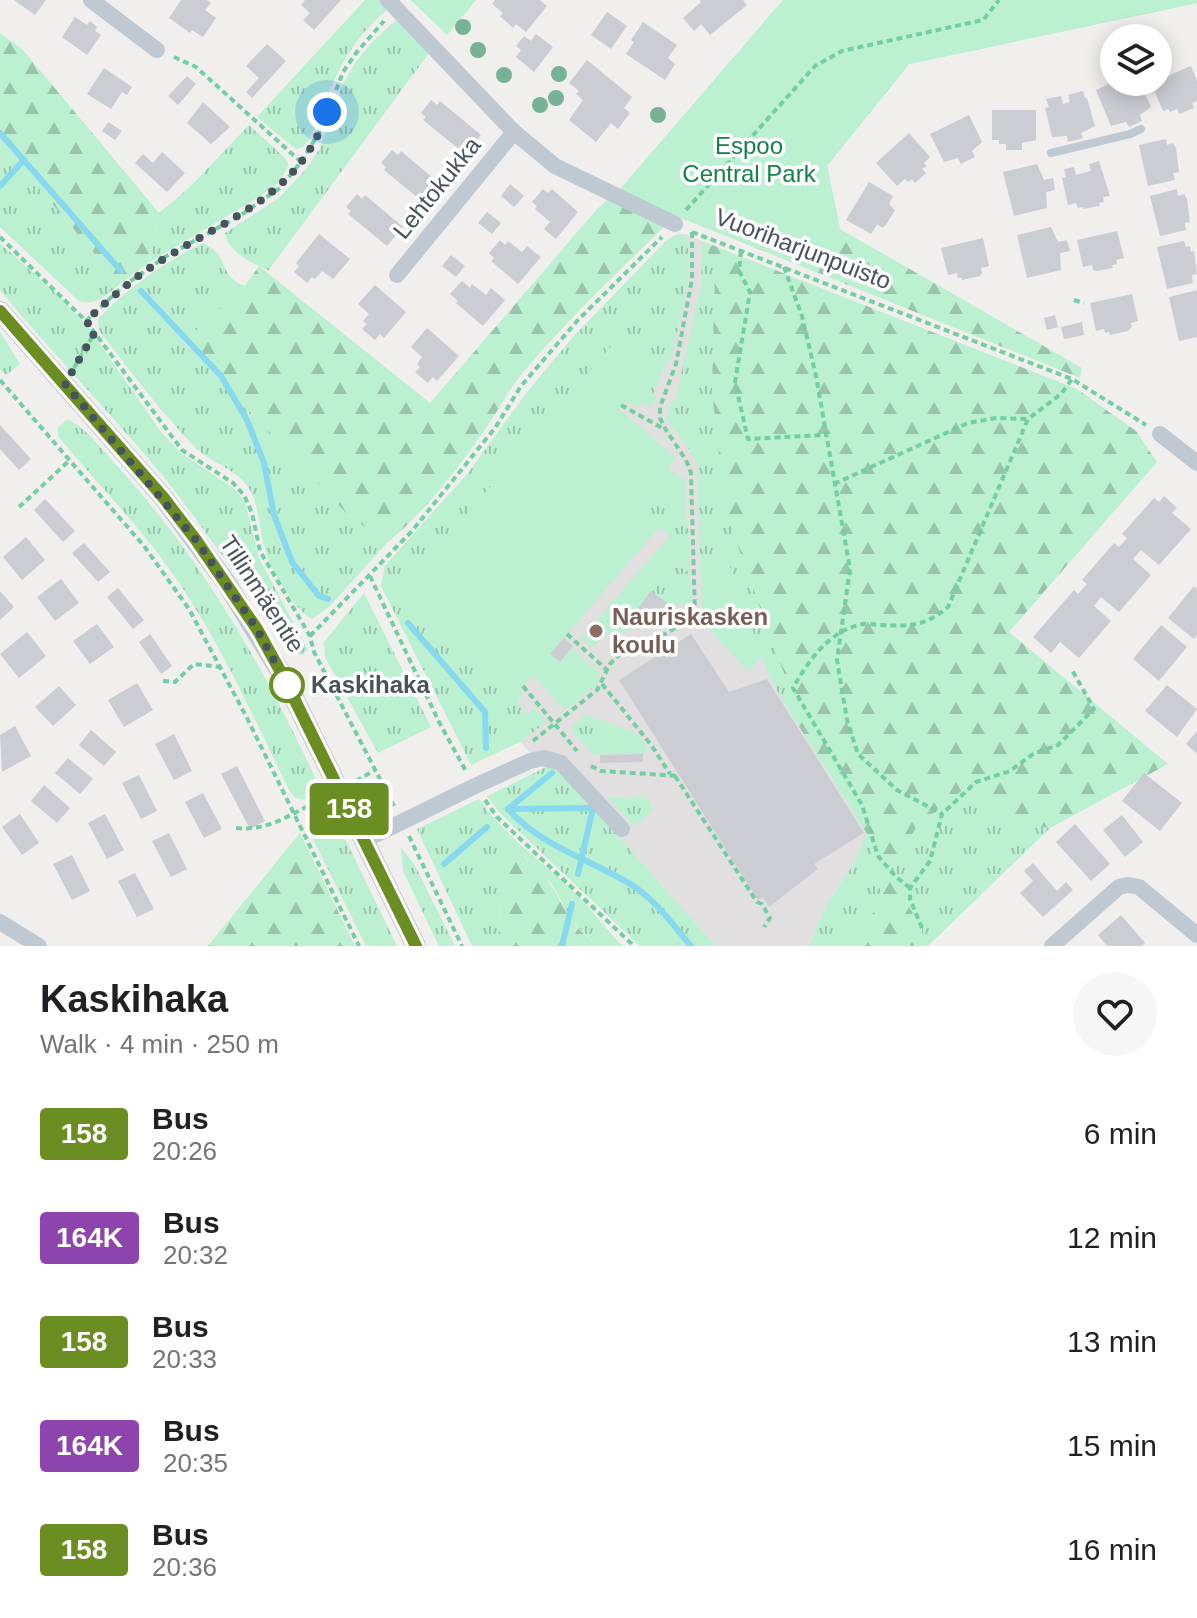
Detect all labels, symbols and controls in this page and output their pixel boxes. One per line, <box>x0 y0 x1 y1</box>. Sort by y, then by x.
map controls <box>1100 24 1172 96</box>
button: layers <box>1100 24 1172 96</box>
your location <box>307 92 347 132</box>
street label: Lehtokukka <box>387 131 486 244</box>
park label: Espoo Central Park <box>682 132 817 187</box>
street label: Vuoriharjunpuisto <box>712 203 895 294</box>
street label: Tillinmäentie <box>215 530 310 657</box>
place label: Nauriskasken koulu <box>612 603 768 658</box>
marker: Nauriskasken koulu <box>587 622 605 640</box>
marker: Kaskihaka <box>270 668 304 702</box>
place label: Kaskihaka <box>311 671 430 698</box>
line badge: 158 <box>303 783 395 835</box>
text: 158 <box>326 793 372 824</box>
button: heart <box>1073 972 1157 1056</box>
text: Kaskihaka <box>40 978 228 1020</box>
text: Walk · 4 min · 250 m <box>40 1029 279 1059</box>
text: Bus <box>152 1102 209 1135</box>
text: 6 min <box>1084 1117 1157 1150</box>
text: 158 <box>61 1118 107 1149</box>
text: 20:26 <box>152 1136 217 1166</box>
text: Bus <box>163 1206 220 1239</box>
text: 12 min <box>1067 1221 1157 1254</box>
text: 164K <box>56 1222 123 1253</box>
text: 20:32 <box>163 1240 228 1270</box>
text: Bus <box>152 1310 209 1343</box>
text: 13 min <box>1067 1325 1157 1358</box>
text: 158 <box>61 1326 107 1357</box>
text: 20:33 <box>152 1344 217 1374</box>
text: Bus <box>163 1414 220 1447</box>
text: 15 min <box>1067 1429 1157 1462</box>
text: 164K <box>56 1430 123 1461</box>
text: 20:35 <box>163 1448 228 1478</box>
text: Bus <box>152 1518 209 1551</box>
text: 16 min <box>1067 1533 1157 1566</box>
text: 158 <box>61 1534 107 1565</box>
text: 20:36 <box>152 1552 217 1582</box>

